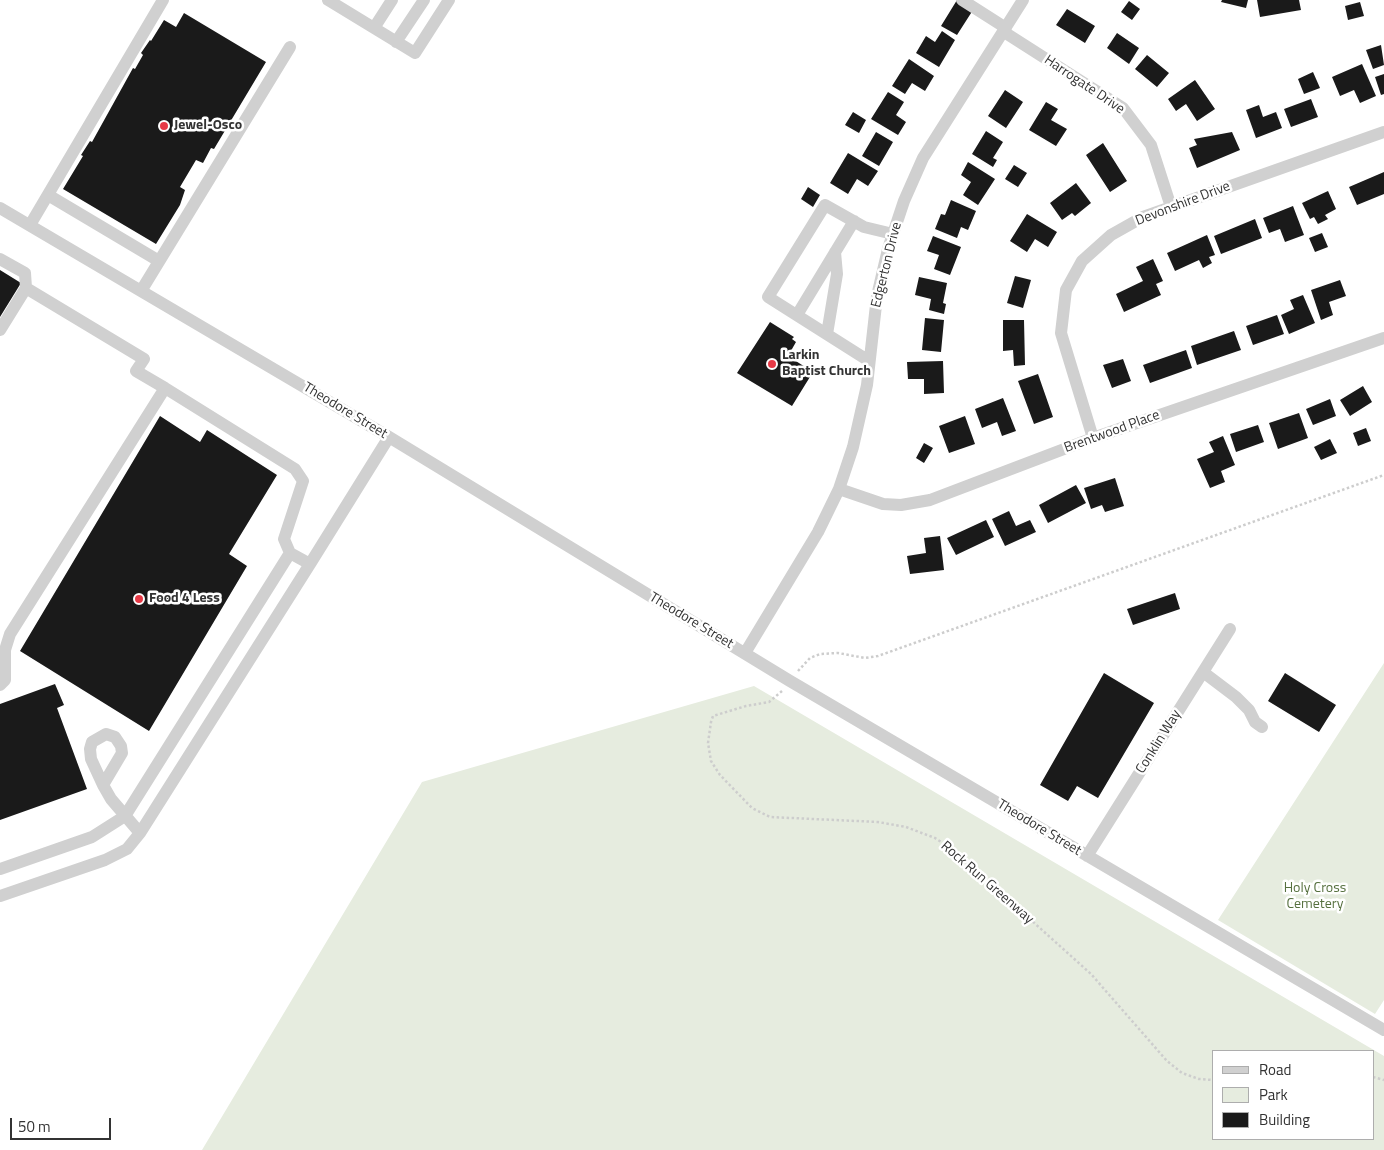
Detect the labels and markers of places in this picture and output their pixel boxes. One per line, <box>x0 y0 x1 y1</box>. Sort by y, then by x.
place label: Jewel-Osco <box>174 118 242 134</box>
marker: Jewel-Osco <box>158 120 170 132</box>
place label: Larkin Baptist Church <box>782 348 871 381</box>
marker: Larkin Baptist Church <box>766 358 778 370</box>
place label: Food 4 Less <box>149 591 220 607</box>
marker: Food 4 Less <box>133 593 145 605</box>

